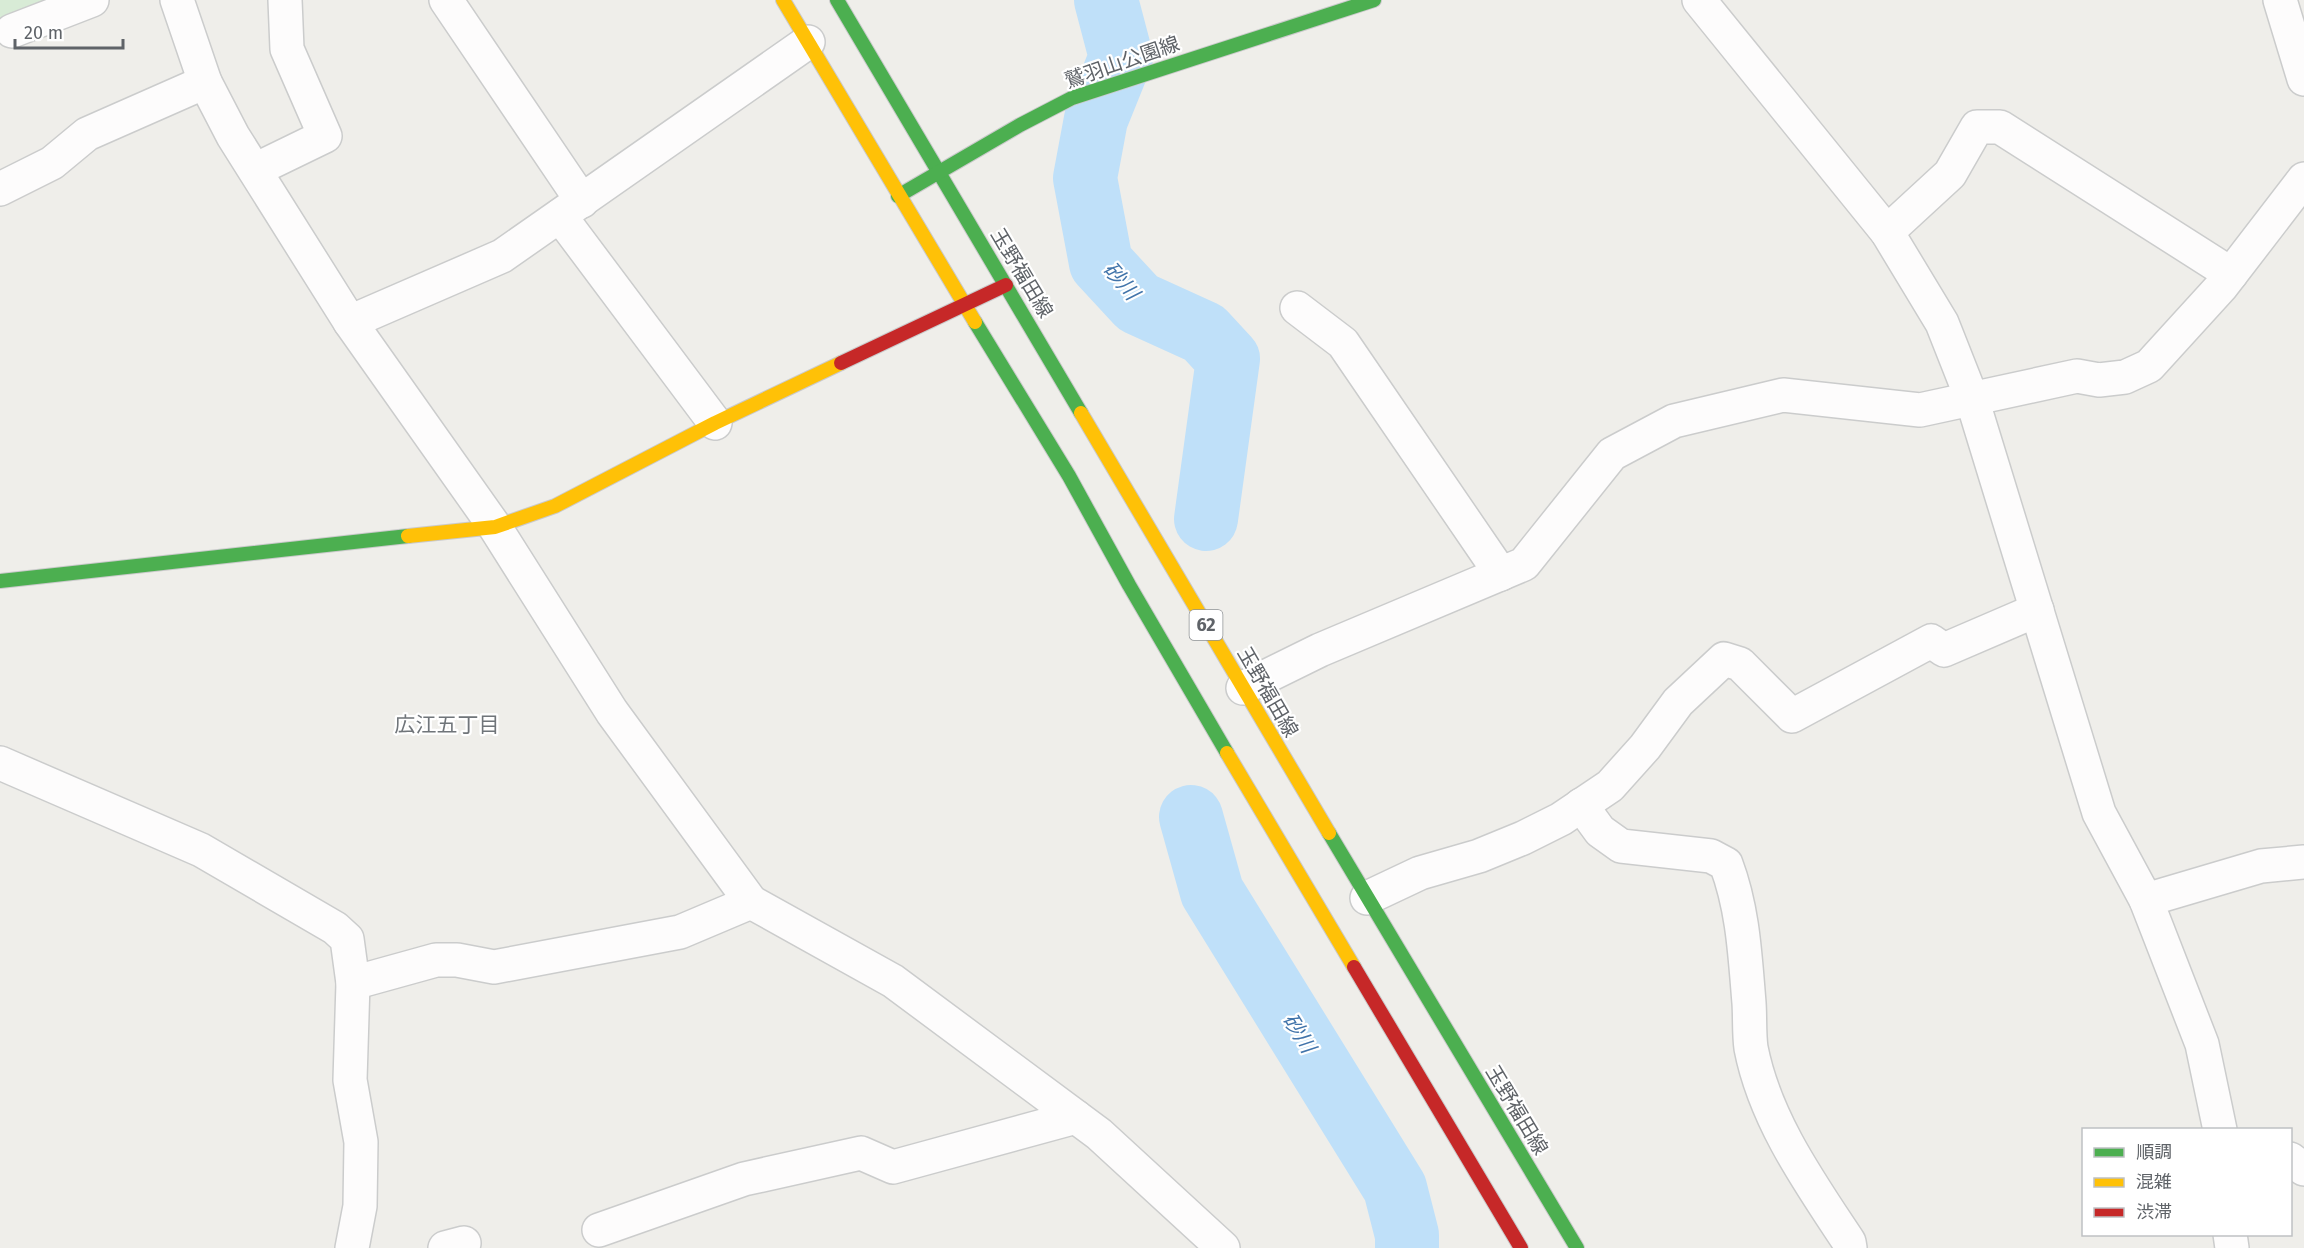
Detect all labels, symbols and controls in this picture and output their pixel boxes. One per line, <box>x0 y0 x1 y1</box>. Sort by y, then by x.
scale bar <box>15 12 123 50</box>
text: 20 m <box>24 22 63 44</box>
street label: 鷲羽山公園線 <box>1061 31 1183 93</box>
street label: 玉野福田線 <box>986 224 1058 322</box>
water label: 砂川 <box>1097 257 1146 307</box>
road number: 62 <box>1190 610 1222 640</box>
street label: 玉野福田線 <box>1233 643 1303 741</box>
district label: 広江五丁目 <box>395 712 500 738</box>
water label: 砂川 <box>1277 1008 1322 1059</box>
street label: 玉野福田線 <box>1481 1061 1553 1159</box>
legend <box>2082 1128 2292 1236</box>
text: 順調 <box>2136 1141 2172 1163</box>
text: 混雑 <box>2136 1171 2172 1193</box>
text: 渋滞 <box>2136 1201 2172 1223</box>

